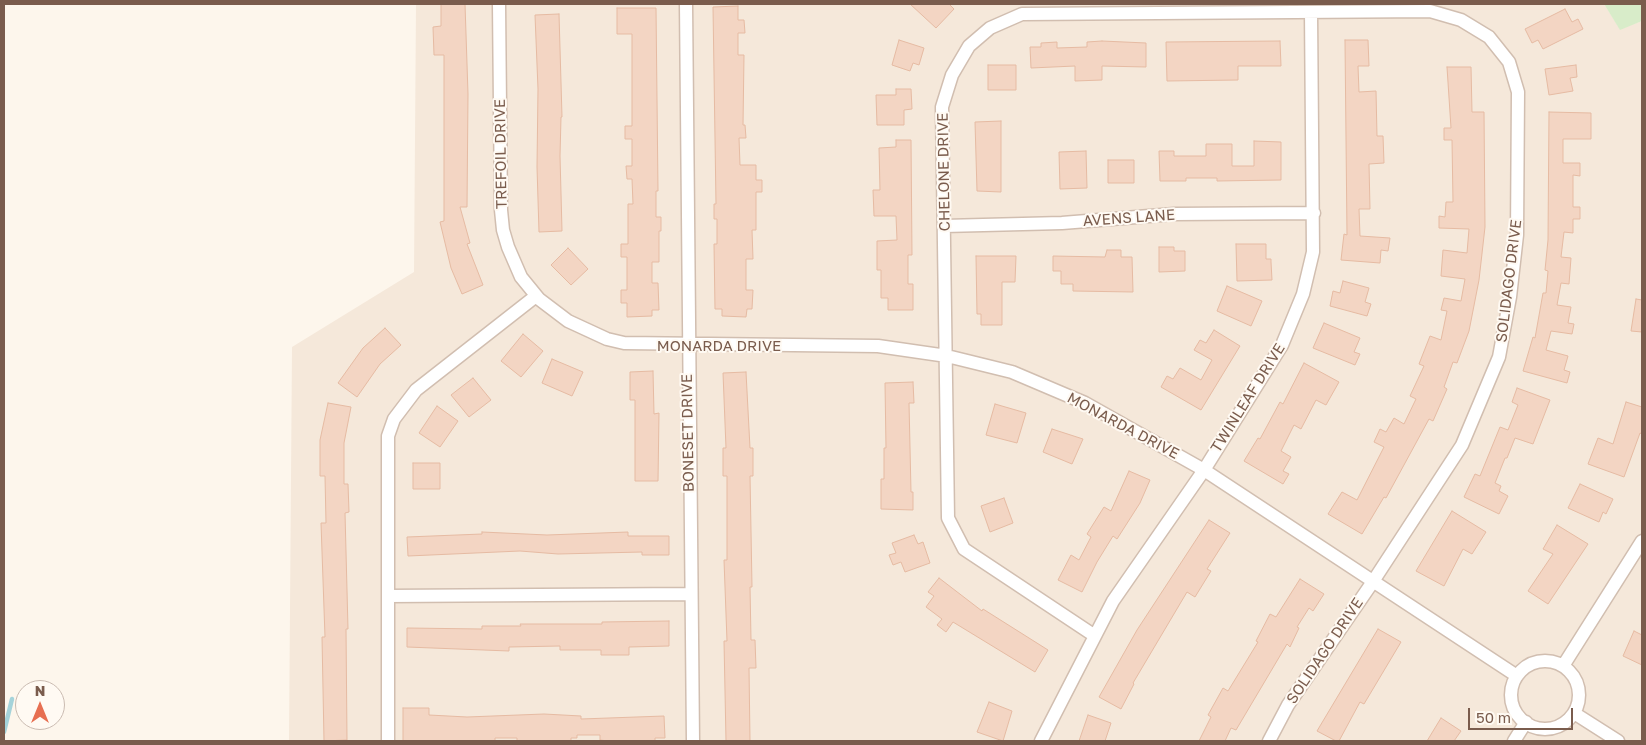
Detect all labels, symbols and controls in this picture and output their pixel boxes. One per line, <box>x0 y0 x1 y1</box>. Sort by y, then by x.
street label: TREFOIL DRIVE <box>491 99 511 209</box>
street label: CHELONE DRIVE <box>934 112 954 232</box>
street label: AVENS LANE <box>1082 206 1176 230</box>
street label: SOLIDAGO DRIVE <box>1493 218 1525 344</box>
street label: MONARDA DRIVE <box>657 337 781 355</box>
street label: TWINLEAF DRIVE <box>1207 340 1289 456</box>
street label: BONESET DRIVE <box>678 374 698 492</box>
street label: MONARDA DRIVE <box>1064 389 1182 463</box>
street label: SOLIDAGO DRIVE <box>1283 595 1367 707</box>
north arrow <box>15 680 65 730</box>
text: N <box>35 682 45 699</box>
scale bar <box>1471 698 1576 730</box>
text: 50 m <box>1476 708 1511 726</box>

